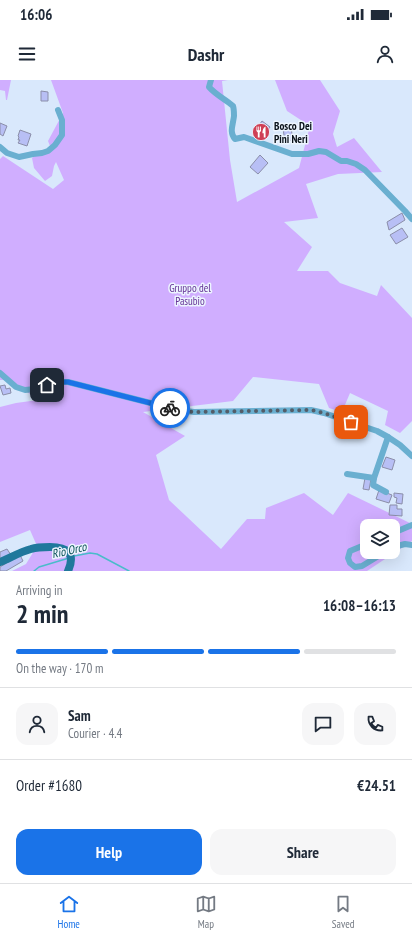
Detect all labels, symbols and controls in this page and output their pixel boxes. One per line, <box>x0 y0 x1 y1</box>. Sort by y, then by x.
text: 16:06 <box>20 5 52 24</box>
icon: menu <box>16 43 38 65</box>
text: Dashr <box>188 43 224 66</box>
icon: person <box>374 43 396 65</box>
place label: Bosco Dei Pini Neri <box>274 119 313 146</box>
restaurant icon: Bosco Dei Pini Neri <box>251 122 271 142</box>
park label: Gruppo del Pasubio <box>169 281 211 308</box>
pin <box>30 368 64 402</box>
icon: home <box>36 374 58 396</box>
courier <box>150 388 190 428</box>
icon: bike <box>159 397 181 419</box>
pin <box>334 405 368 439</box>
icon: bag <box>340 411 362 433</box>
map controls <box>360 519 400 559</box>
button: layers <box>360 519 400 559</box>
water label: Rio Orco <box>50 539 89 561</box>
text: Arriving in <box>16 582 63 599</box>
text: 16:08–16:13 <box>323 596 396 615</box>
text: 2 min <box>16 597 69 630</box>
text: On the way · 170 m <box>16 660 103 677</box>
button: person <box>16 703 58 745</box>
button: chat <box>302 703 344 745</box>
button: phone <box>354 703 396 745</box>
text: Sam <box>68 706 91 725</box>
text: Courier · 4.4 <box>68 725 122 742</box>
text: Order #1680 <box>16 776 82 795</box>
text: €24.51 <box>357 776 396 795</box>
button: Help <box>16 829 202 875</box>
button: Share <box>210 829 396 875</box>
tab: Home <box>57 893 80 931</box>
tab: Map <box>195 893 217 931</box>
tab: Saved <box>332 893 355 931</box>

